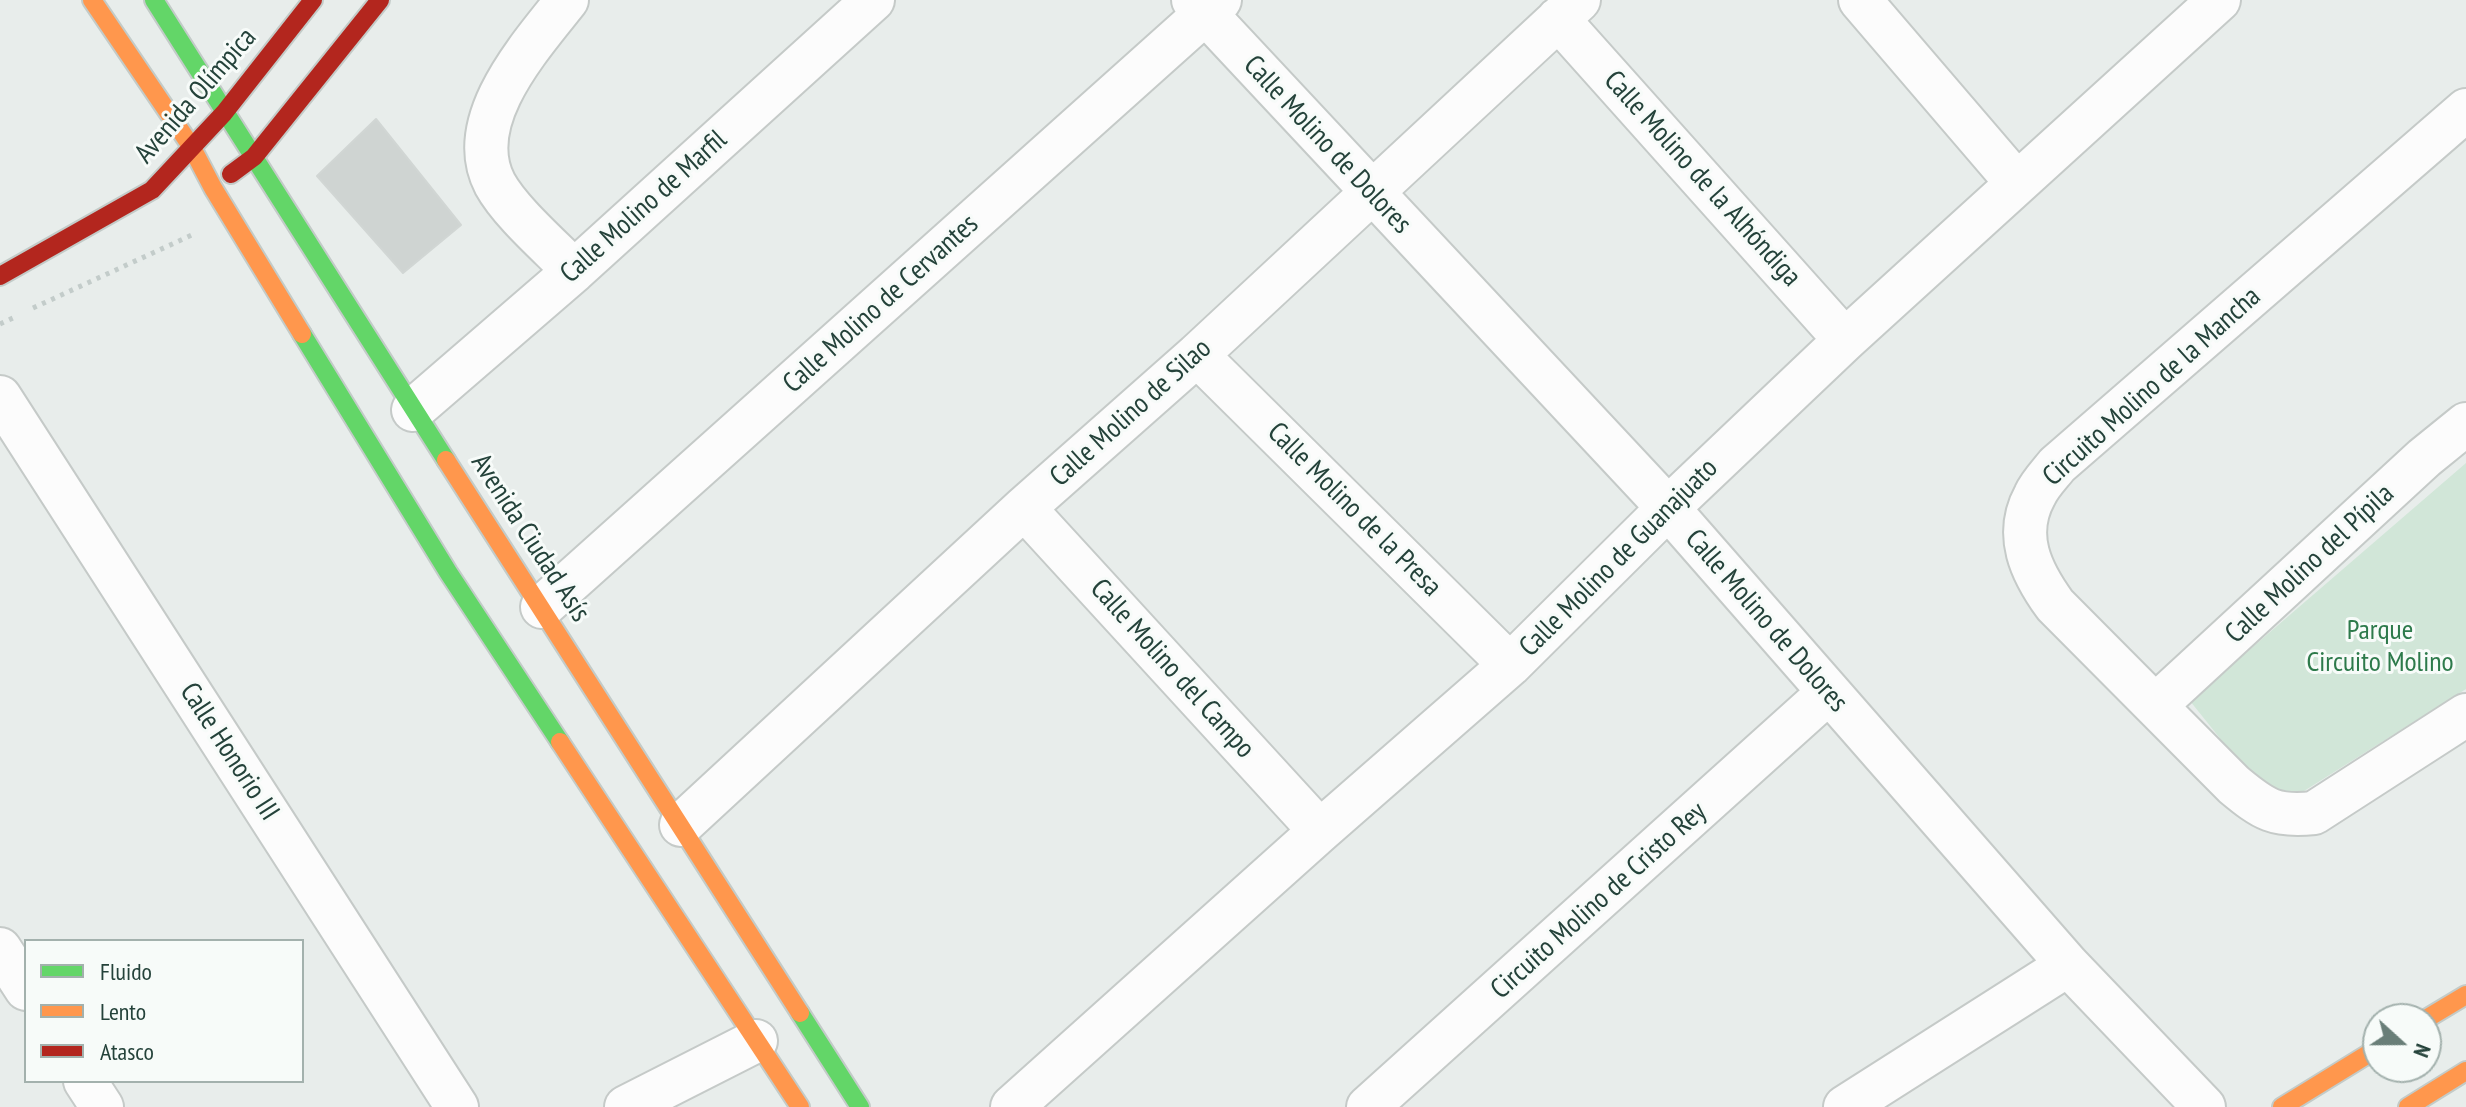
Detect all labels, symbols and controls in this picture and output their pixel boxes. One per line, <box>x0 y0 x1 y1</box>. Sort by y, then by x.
street label: Avenida Olímpica <box>128 22 264 170</box>
street label: Calle Molino de Dolores <box>1236 49 1418 241</box>
street label: Calle Molino de la Alhóndiga <box>1596 64 1808 294</box>
street label: Calle Molino de Marfil <box>554 124 734 290</box>
street label: Calle Molino de Cervantes <box>777 208 985 400</box>
street label: Circuito Molino de la Mancha <box>2036 280 2268 494</box>
street label: Calle Molino de Silao <box>1044 332 1218 494</box>
street label: Calle Molino de la Presa <box>1260 416 1448 604</box>
street label: Avenida Ciudad Asís <box>463 448 597 628</box>
street label: Calle Molino de Guanajuato <box>1513 452 1725 664</box>
street label: Calle Molino del Pípila <box>2219 477 2401 651</box>
street label: Calle Molino de Dolores <box>1678 523 1854 719</box>
street label: Calle Molino del Campo <box>1083 573 1261 765</box>
park label: Parque Circuito Molino <box>2306 614 2454 680</box>
street label: Calle Honorio III <box>172 677 286 827</box>
street label: Circuito Molino de Cristo Rey <box>1484 796 1714 1006</box>
legend <box>24 939 304 1083</box>
text: Fluido <box>100 956 152 987</box>
text: Lento <box>100 996 146 1027</box>
north arrow <box>2362 1003 2442 1083</box>
text: Atasco <box>100 1036 154 1067</box>
text: N <box>2407 1040 2438 1061</box>

